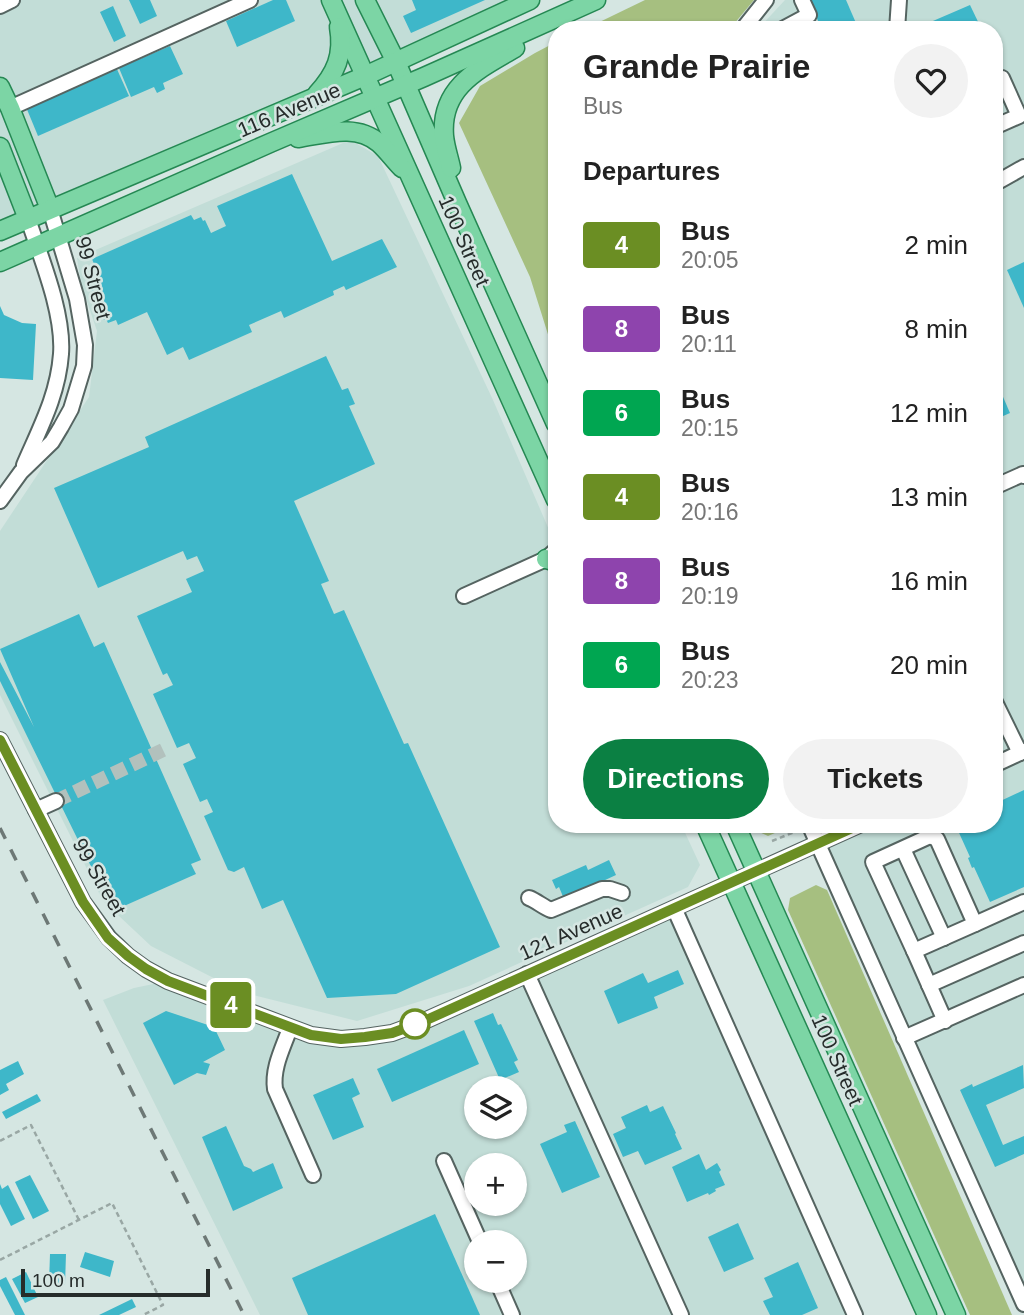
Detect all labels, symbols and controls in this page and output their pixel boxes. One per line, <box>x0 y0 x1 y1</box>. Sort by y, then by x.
button: heart <box>894 44 968 118</box>
text: Grande Prairie <box>583 48 810 85</box>
street label: 116 Avenue <box>234 78 343 141</box>
text: Bus <box>583 93 623 119</box>
text: Departures <box>583 156 720 186</box>
street label: 100 Street <box>434 192 495 290</box>
text: Bus <box>681 216 730 246</box>
text: 2 min <box>904 230 968 260</box>
text: 4 <box>615 231 628 258</box>
street label: 99 Street <box>71 234 116 322</box>
text: 20:05 <box>681 247 739 273</box>
text: Bus <box>681 300 730 330</box>
text: 8 min <box>904 314 968 344</box>
text: 8 <box>615 315 628 342</box>
text: 20:11 <box>681 331 737 357</box>
text: Bus <box>681 384 730 414</box>
text: 12 min <box>890 398 968 428</box>
text: 6 <box>615 399 628 426</box>
text: 20:15 <box>681 415 739 441</box>
text: Bus <box>681 468 730 498</box>
text: 13 min <box>890 482 968 512</box>
text: 4 <box>615 483 628 510</box>
text: 20:16 <box>681 499 739 525</box>
text: Bus <box>681 552 730 582</box>
text: 16 min <box>890 566 968 596</box>
text: 8 <box>615 567 628 594</box>
text: 20:19 <box>681 583 739 609</box>
text: Bus <box>681 636 730 666</box>
text: 20 min <box>890 650 968 680</box>
text: 6 <box>615 651 628 678</box>
text: 20:23 <box>681 667 739 693</box>
button: Directions <box>583 739 769 819</box>
button: Tickets <box>783 739 968 819</box>
street label: 99 Street <box>68 834 131 920</box>
street label: 121 Avenue <box>516 899 626 965</box>
line badge: 4 <box>208 982 254 1028</box>
text: 4 <box>224 991 238 1018</box>
unlabelled marker <box>400 1009 430 1039</box>
street label: 100 Street <box>807 1011 868 1109</box>
map controls <box>464 1076 527 1293</box>
button: layers <box>464 1076 527 1139</box>
button: + <box>464 1153 527 1216</box>
button: − <box>464 1230 527 1293</box>
scale bar <box>21 1266 210 1298</box>
text: 100 m <box>32 1270 85 1291</box>

